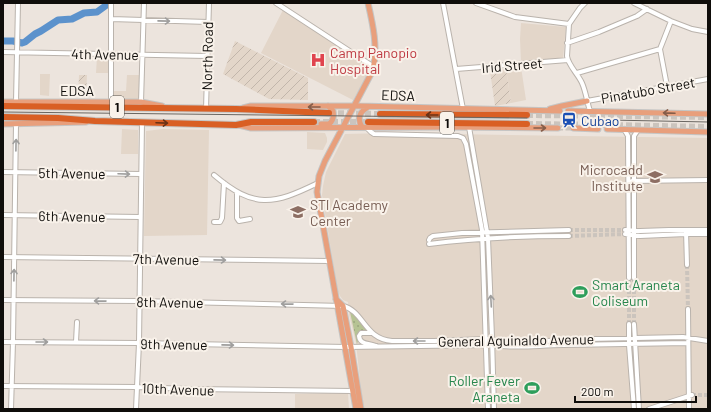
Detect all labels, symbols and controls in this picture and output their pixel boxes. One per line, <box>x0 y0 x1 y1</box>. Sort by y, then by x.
one-way arrow <box>157 18 170 25</box>
street label: North Road <box>198 21 216 91</box>
place label: Camp Panopio Hospital <box>330 44 417 77</box>
street label: 4th Avenue <box>71 45 139 63</box>
hospital icon: Camp Panopio Hospital <box>309 51 327 69</box>
street label: Irid Street <box>481 54 543 76</box>
street label: Pinatubo Street <box>600 73 696 107</box>
street label: EDSA <box>60 82 94 99</box>
street label: EDSA <box>381 86 416 104</box>
road number: 1 <box>110 96 124 118</box>
one-way arrow <box>308 103 321 110</box>
one-way arrow <box>663 109 676 117</box>
one-way arrow <box>426 111 439 119</box>
station icon: Cubao <box>560 111 578 129</box>
road number: 1 <box>440 112 454 134</box>
place label: Cubao <box>581 112 619 129</box>
one-way arrow <box>155 119 168 126</box>
one-way arrow <box>533 124 546 132</box>
one-way arrow <box>12 139 20 152</box>
place label: Microcadd Institute <box>580 161 643 194</box>
street label: 5th Avenue <box>38 164 106 182</box>
school or university icon: Microcadd Institute <box>646 168 664 186</box>
one-way arrow <box>117 170 130 178</box>
place label: STI Academy Center <box>310 196 389 229</box>
school or university icon: STI Academy Center <box>289 203 307 221</box>
street label: 6th Avenue <box>38 207 106 225</box>
street label: 7th Avenue <box>133 250 199 268</box>
one-way arrow <box>213 256 226 264</box>
one-way arrow <box>10 269 18 282</box>
place label: Smart Araneta Coliseum <box>592 276 680 309</box>
sports icon: Smart Araneta Coliseum <box>571 283 589 301</box>
street label: 8th Avenue <box>136 293 204 311</box>
one-way arrow <box>487 295 494 308</box>
one-way arrow <box>94 297 107 305</box>
one-way arrow <box>281 301 294 308</box>
street label: General Aguinaldo Avenue <box>438 330 594 350</box>
street label: 9th Avenue <box>140 335 208 353</box>
one-way arrow <box>413 337 426 345</box>
one-way arrow <box>35 338 48 346</box>
one-way arrow <box>221 341 234 349</box>
place label: Roller Fever Araneta <box>448 372 520 405</box>
scale bar <box>575 378 696 404</box>
street label: 10th Avenue <box>141 379 215 399</box>
sports icon: Roller Fever Araneta <box>523 379 541 397</box>
text: 200 m <box>581 384 613 398</box>

